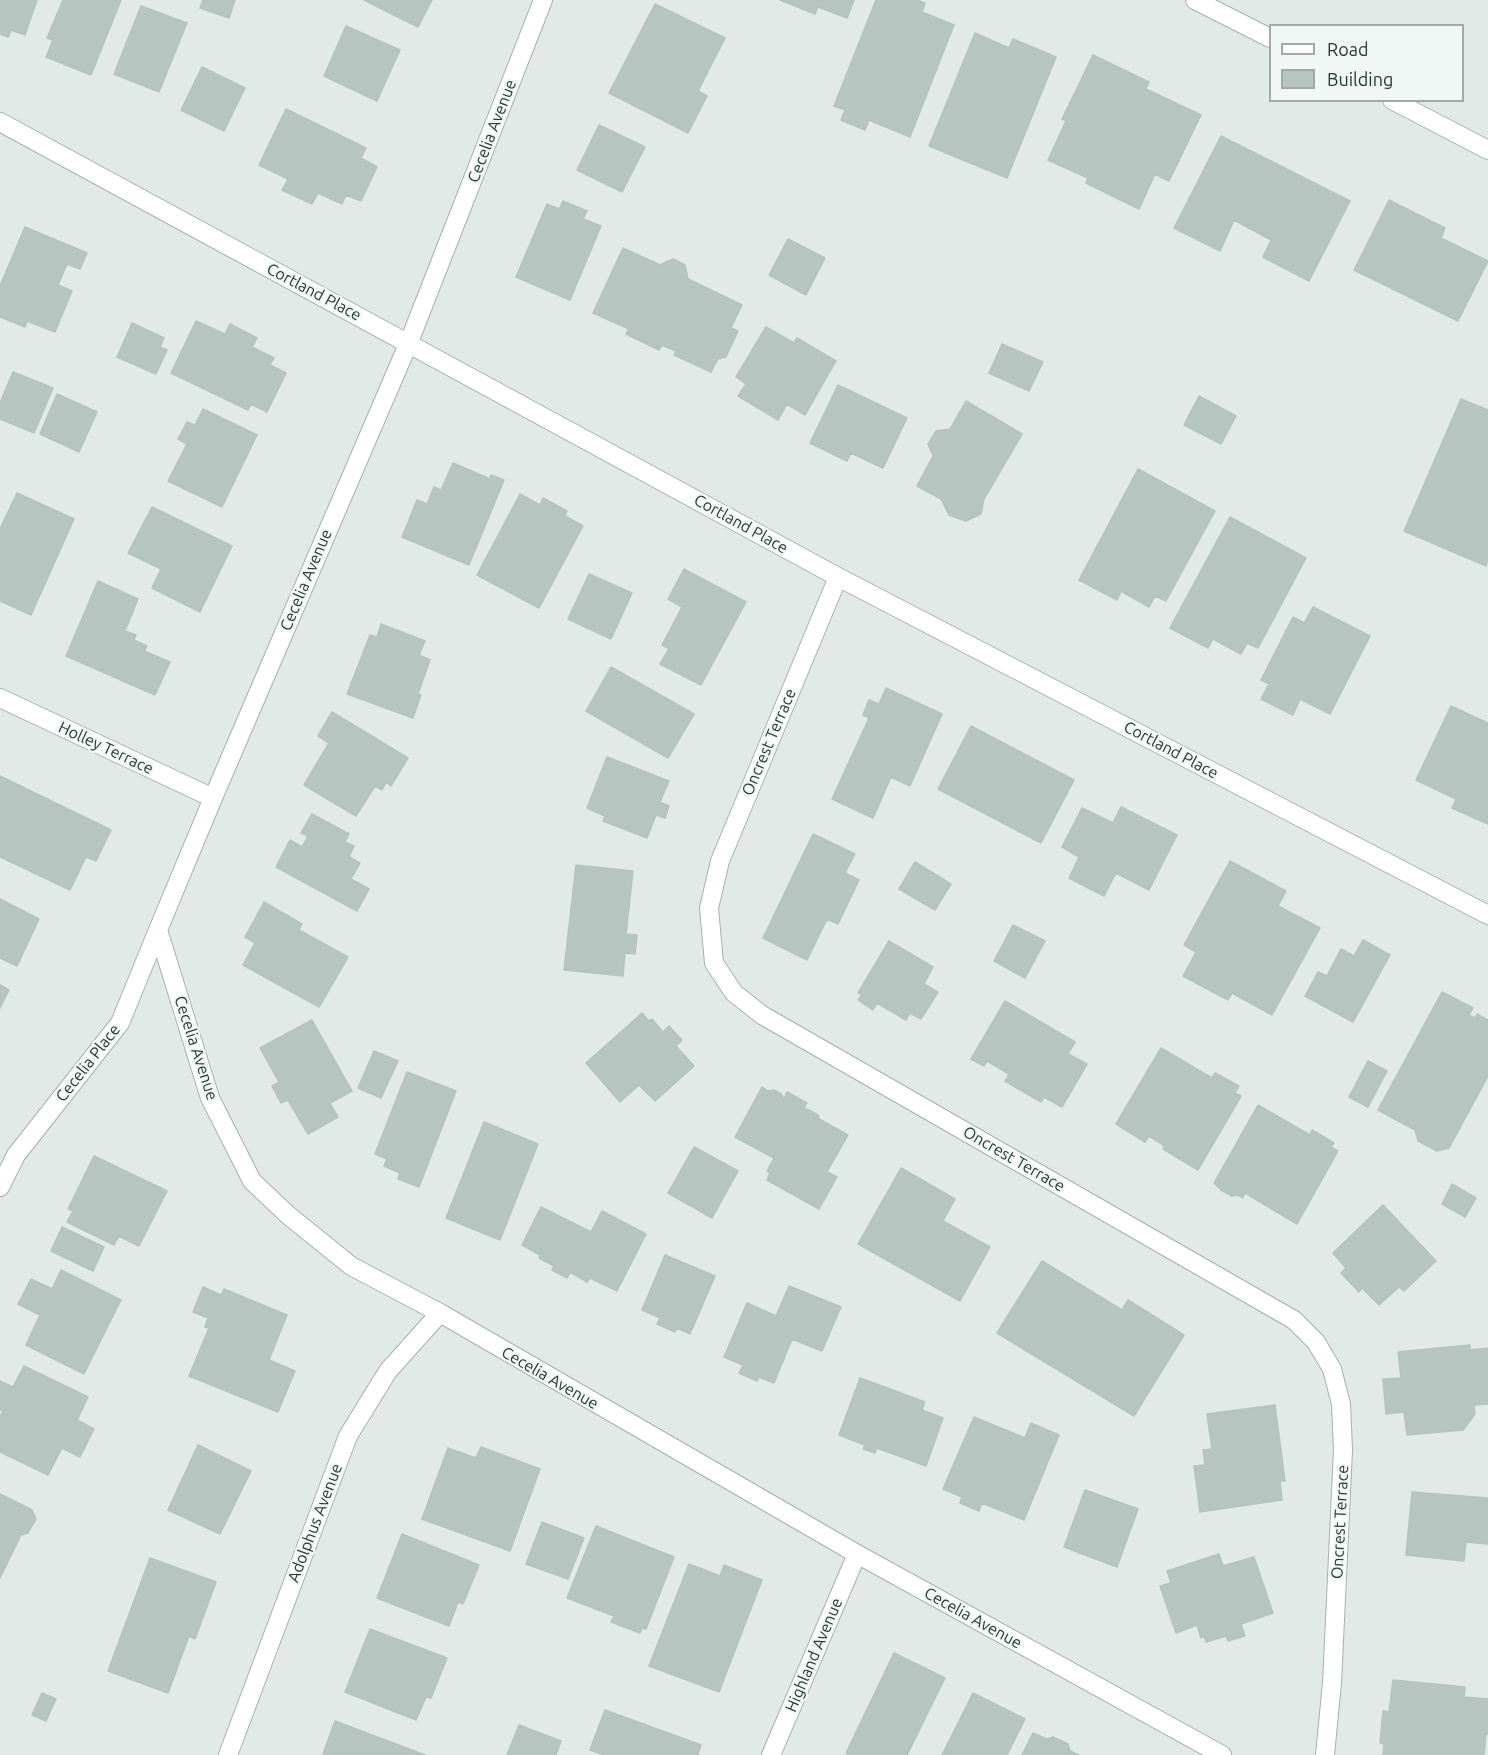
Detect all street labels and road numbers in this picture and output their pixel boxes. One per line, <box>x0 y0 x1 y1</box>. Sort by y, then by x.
street label: Cecelia Avenue <box>464 77 520 185</box>
street label: Cortland Place <box>263 259 365 325</box>
street label: Cortland Place <box>691 490 791 558</box>
street label: Cecelia Avenue <box>276 526 336 634</box>
street label: Oncrest Terrace <box>738 686 800 798</box>
street label: Cortland Place <box>1120 717 1222 783</box>
street label: Holley Terrace <box>55 718 157 778</box>
street label: Cecelia Avenue <box>170 993 222 1103</box>
street label: Cecelia Place <box>52 1020 124 1106</box>
street label: Oncrest Terrace <box>960 1122 1068 1196</box>
street label: Cecelia Avenue <box>498 1343 602 1413</box>
street label: Adolphus Avenue <box>284 1461 346 1585</box>
street label: Oncrest Terrace <box>1327 1464 1353 1580</box>
street label: Cecelia Avenue <box>921 1583 1025 1653</box>
street label: Highland Avenue <box>781 1595 847 1715</box>

